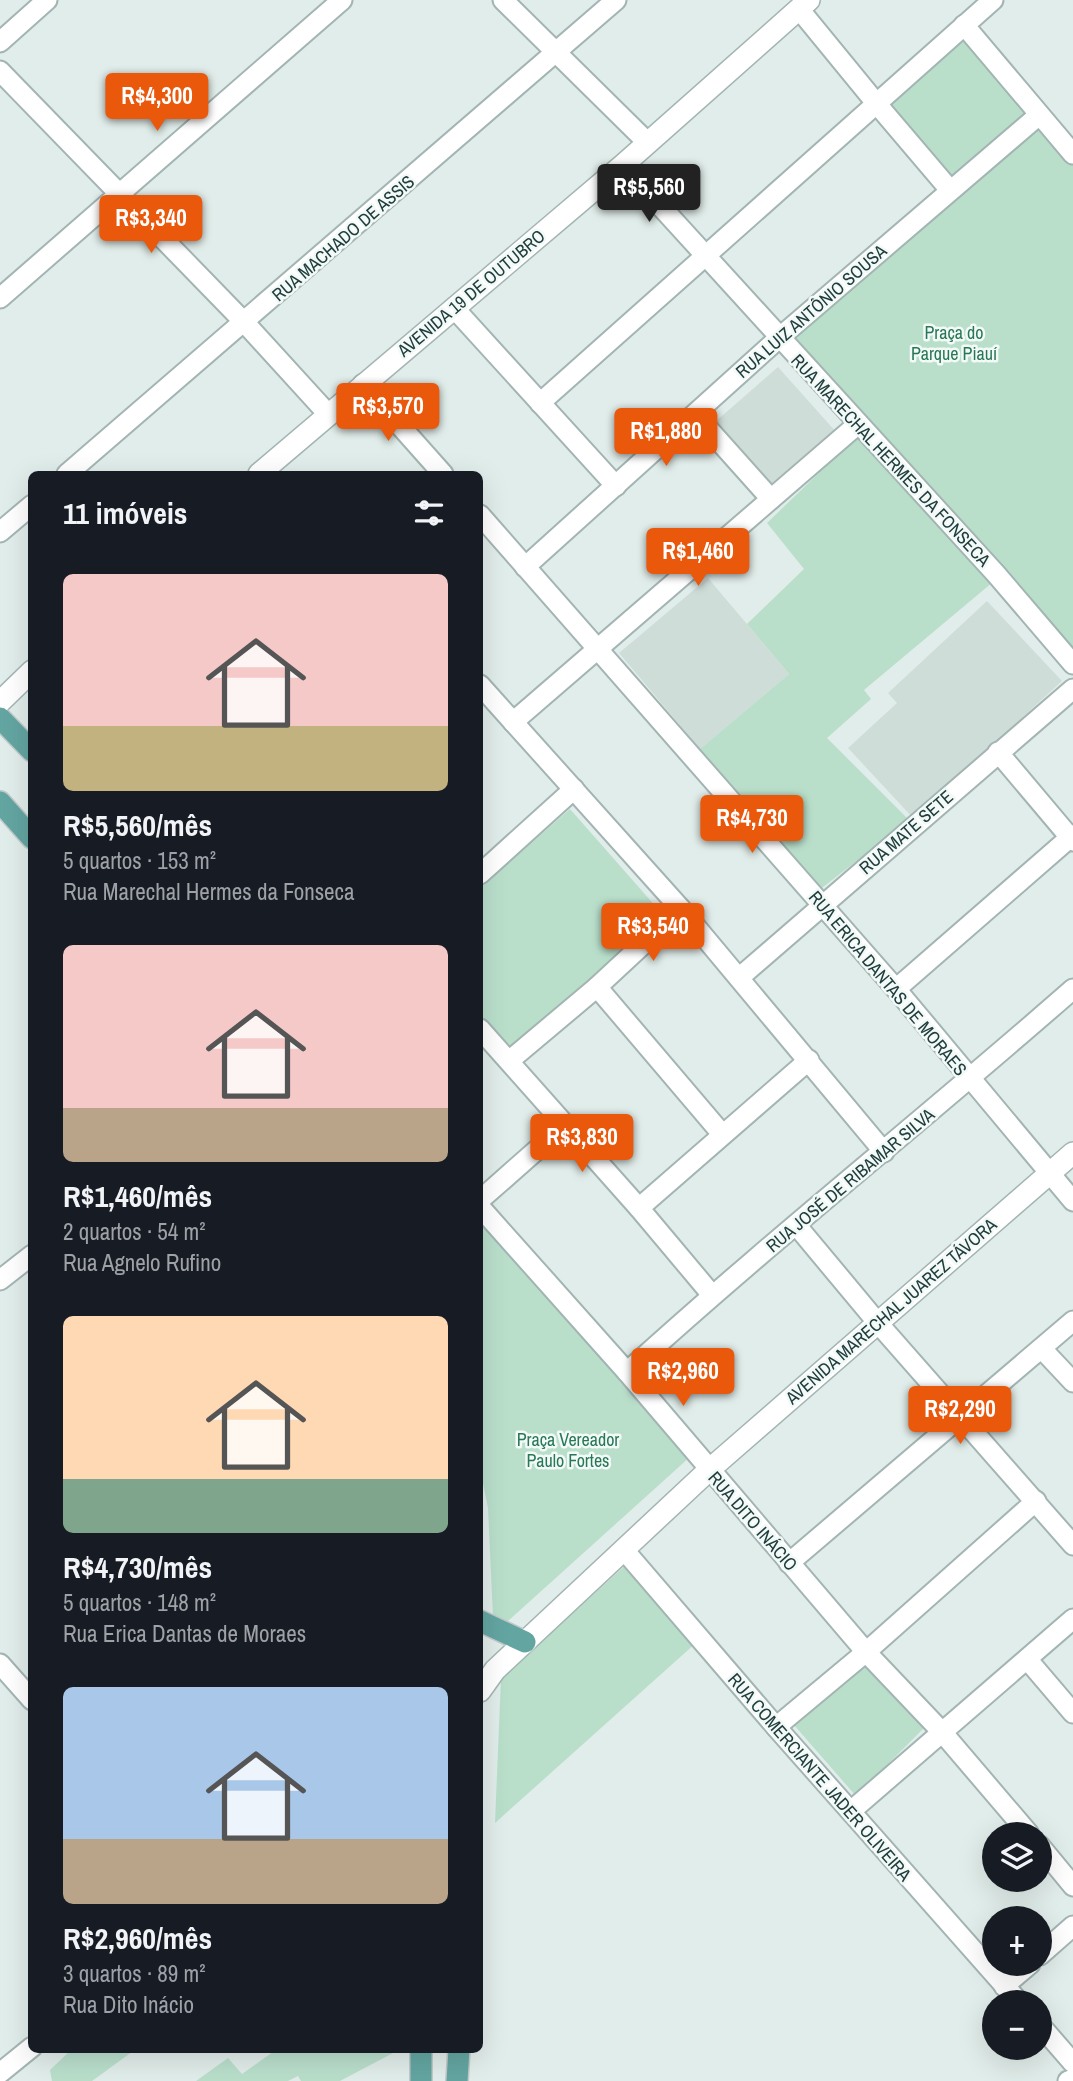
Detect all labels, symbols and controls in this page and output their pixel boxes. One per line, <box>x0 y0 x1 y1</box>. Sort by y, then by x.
pin: R$4,300 <box>92 74 222 133</box>
text: R$4,300 <box>121 80 193 111</box>
pin: R$5,560 <box>584 164 714 224</box>
street label: RUA MACHADO DE ASSIS <box>266 169 420 307</box>
text: R$5,560 <box>613 171 685 202</box>
pin: R$3,340 <box>86 196 216 255</box>
text: R$3,340 <box>115 202 187 233</box>
street label: AVENIDA 19 DE OUTUBRO <box>391 224 550 363</box>
street label: RUA LUIZ ANTÔNIO SOUSA <box>730 238 892 384</box>
park label: Praça do Parque Piauí <box>911 320 998 366</box>
street label: RUA MARECHAL HERMES DA FONSECA <box>786 348 997 572</box>
pin: R$3,570 <box>323 384 453 443</box>
text: R$3,570 <box>352 390 424 421</box>
pin: R$1,880 <box>601 408 731 468</box>
text: R$1,880 <box>630 415 702 446</box>
text: 11 imóveis <box>63 493 187 533</box>
icon: filters <box>410 494 448 532</box>
pin: R$1,460 <box>633 528 763 588</box>
text: R$1,460 <box>662 535 734 566</box>
icon: home <box>193 620 319 746</box>
street label: RUA MATE SETE <box>854 784 958 880</box>
pin: R$4,730 <box>687 796 817 855</box>
text: R$4,730 <box>716 802 788 833</box>
text: R$5,560/mês <box>63 805 212 845</box>
text: 5 quartos · 153 m² <box>63 845 216 876</box>
text: Rua Marechal Hermes da Fonseca <box>63 876 355 907</box>
street label: RUA ERICA DANTAS DE MORAES <box>803 885 973 1081</box>
pin: R$3,540 <box>588 904 718 963</box>
text: R$3,540 <box>617 910 689 941</box>
icon: home <box>193 991 319 1117</box>
street label: RUA JOSÉ DE RIBAMAR SILVA <box>760 1102 940 1258</box>
pin: R$3,830 <box>517 1114 647 1174</box>
text: R$3,830 <box>546 1121 618 1152</box>
text: R$1,460/mês <box>63 1176 212 1216</box>
street label: AVENIDA MARECHAL JUAREZ TÁVORA <box>779 1212 1002 1410</box>
text: 2 quartos · 54 m² <box>63 1216 206 1247</box>
text: Rua Agnelo Rufino <box>63 1247 221 1278</box>
pin: R$2,960 <box>618 1348 748 1408</box>
text: R$2,960 <box>647 1355 719 1386</box>
icon: home <box>193 1362 319 1488</box>
pin: R$2,290 <box>895 1386 1025 1446</box>
text: R$2,290 <box>924 1393 996 1424</box>
park label: Praça Vereador Paulo Fortes <box>517 1427 619 1473</box>
street label: RUA DITO INÁCIO <box>703 1466 803 1576</box>
text: R$4,730/mês <box>63 1547 212 1587</box>
text: 5 quartos · 148 m² <box>63 1587 216 1618</box>
text: Rua Erica Dantas de Moraes <box>63 1618 306 1649</box>
street label: RUA COMERCIANTE JADER OLIVEIRA <box>723 1668 918 1887</box>
icon: home <box>193 1733 319 1859</box>
map controls <box>982 1822 1052 2060</box>
button: layers <box>982 1822 1052 1892</box>
button: + <box>982 1906 1052 1976</box>
text: R$2,960/mês <box>63 1918 212 1958</box>
text: 3 quartos · 89 m² <box>63 1958 206 1989</box>
text: Rua Dito Inácio <box>63 1989 194 2020</box>
button: − <box>982 1990 1052 2060</box>

